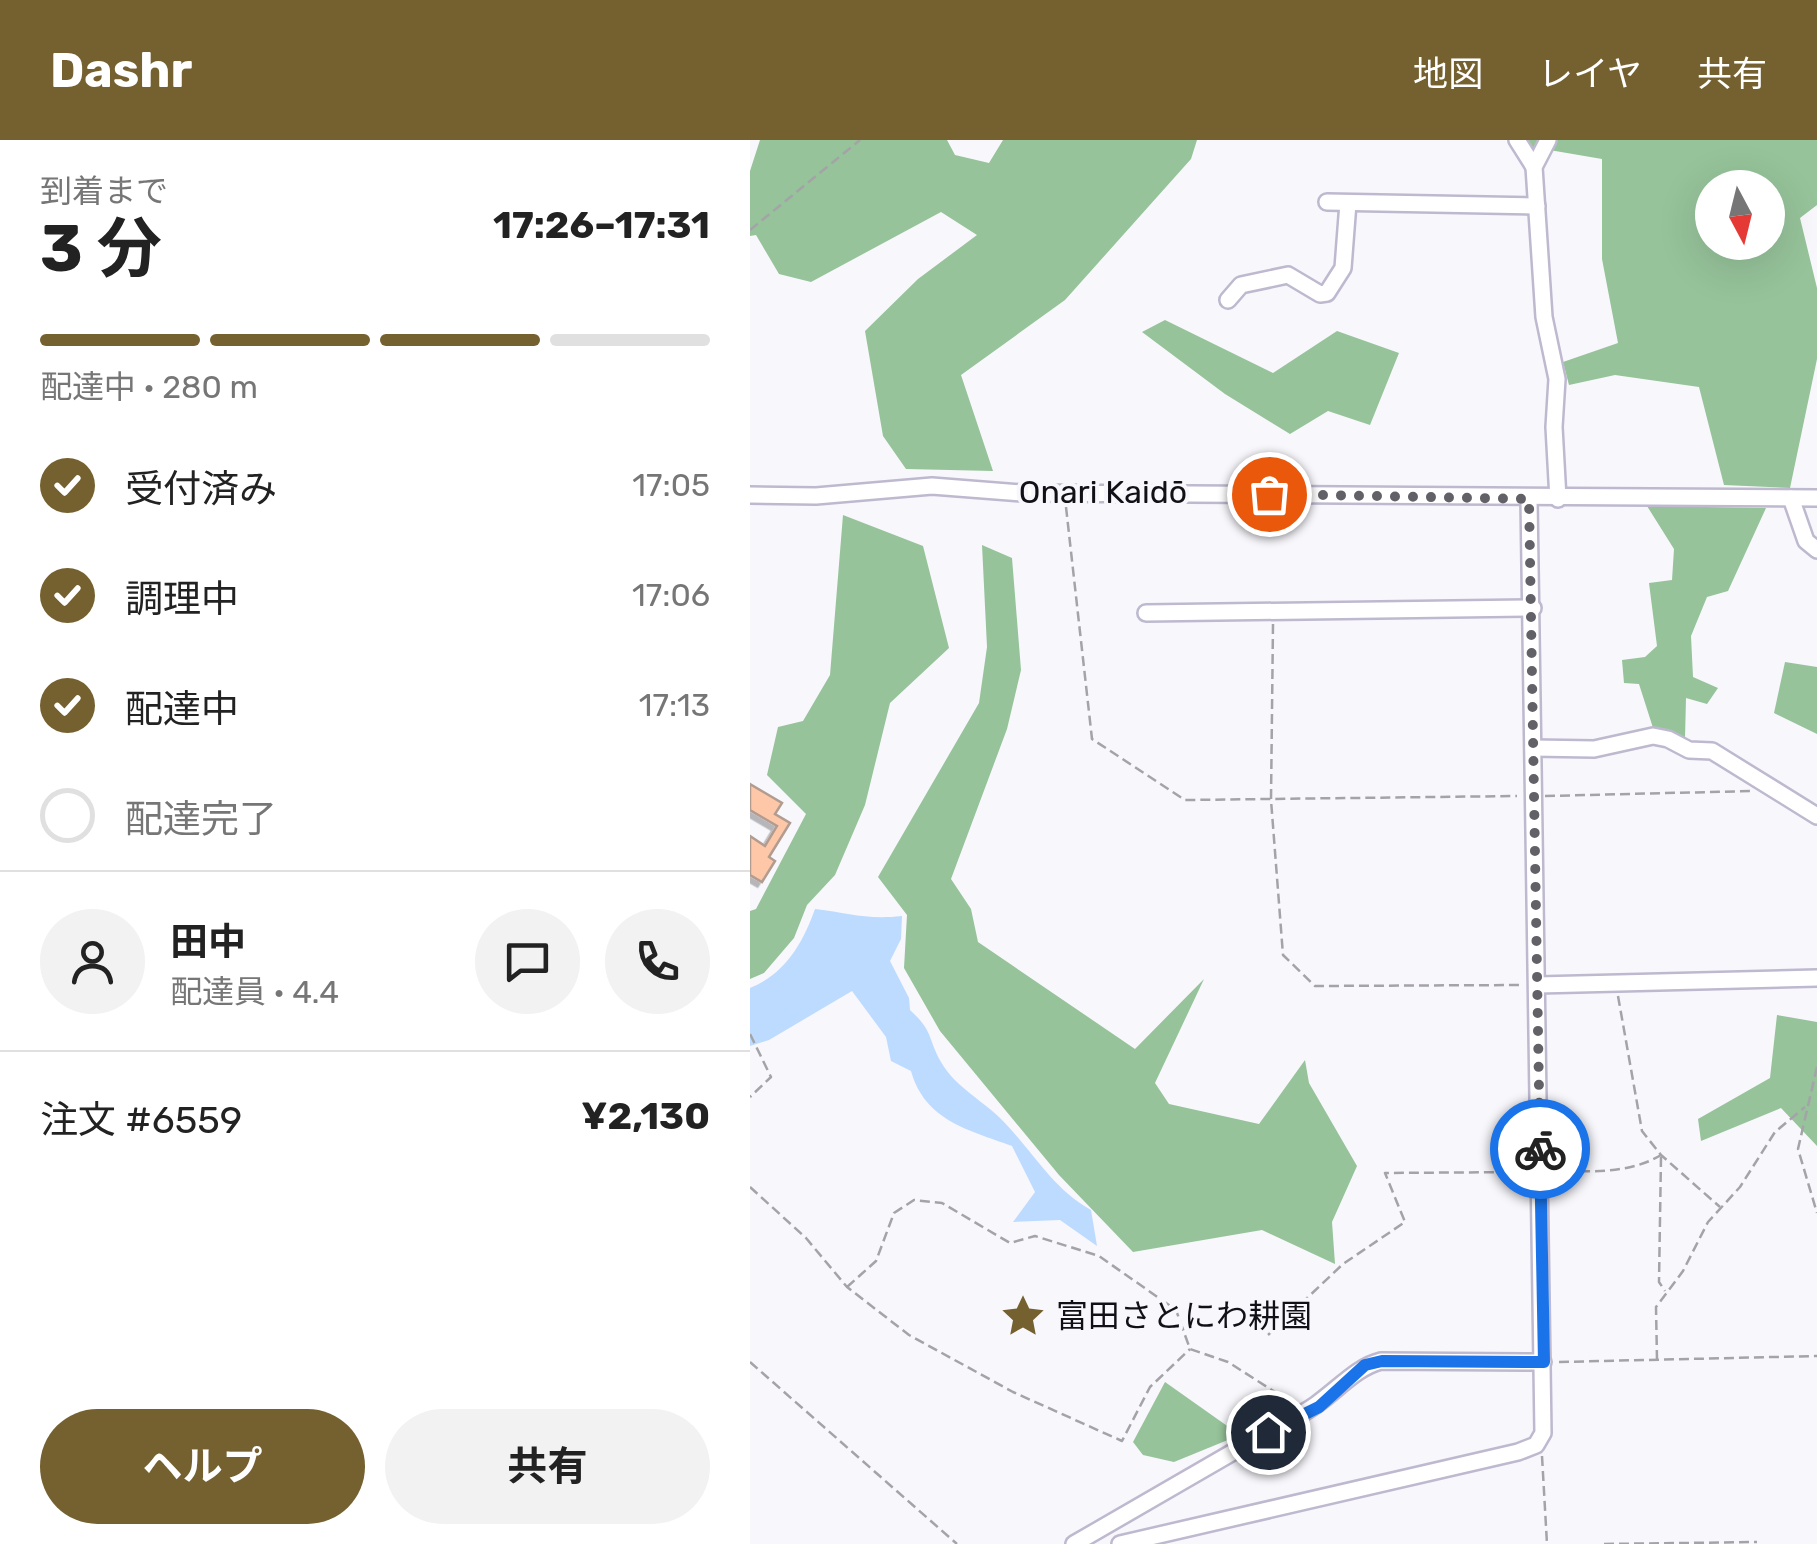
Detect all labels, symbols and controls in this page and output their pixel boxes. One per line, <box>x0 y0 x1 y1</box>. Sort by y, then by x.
text: Dashr <box>50 42 192 99</box>
text: 地図 <box>1413 53 1483 95</box>
text: レイヤ <box>1538 53 1642 95</box>
text: 共有 <box>1697 53 1767 95</box>
north arrow <box>1695 170 1785 260</box>
map controls <box>1695 170 1785 260</box>
text: 到着まで <box>40 172 168 210</box>
text: 17:26–17:31 <box>493 202 710 248</box>
text: 3 分 <box>40 210 162 287</box>
text: 配達中 · 280 m <box>40 368 258 406</box>
pin <box>1227 452 1312 537</box>
icon: check <box>40 458 95 513</box>
text: 受付済み <box>125 466 277 512</box>
text: 17:05 <box>632 466 710 504</box>
icon: bag <box>1242 467 1297 522</box>
street label: Onari Kaidō <box>1019 473 1187 511</box>
icon: check <box>40 568 95 623</box>
text: 調理中 <box>125 576 239 622</box>
text: 17:06 <box>632 576 710 614</box>
icon: check <box>40 678 95 733</box>
text: 配達中 <box>125 686 239 732</box>
text: 17:13 <box>639 686 710 724</box>
text: 配達完了 <box>125 796 277 842</box>
button: person <box>40 909 145 1014</box>
button: chat <box>475 909 580 1014</box>
button: phone <box>605 909 710 1014</box>
text: 田中 <box>170 919 246 965</box>
text: 配達員 · 4.4 <box>170 973 339 1011</box>
text: ¥2,130 <box>581 1093 710 1139</box>
text: 注文 #6559 <box>40 1097 242 1143</box>
courier <box>1490 1099 1590 1199</box>
icon: bike <box>1513 1122 1568 1177</box>
place icon: 富田さとにわ耕園 <box>999 1292 1047 1340</box>
place label: 富田さとにわ耕園 <box>1056 1297 1312 1335</box>
pin <box>1226 1390 1311 1475</box>
icon: home <box>1241 1405 1296 1460</box>
button: ヘルプ <box>40 1409 365 1524</box>
button: 共有 <box>385 1409 710 1524</box>

